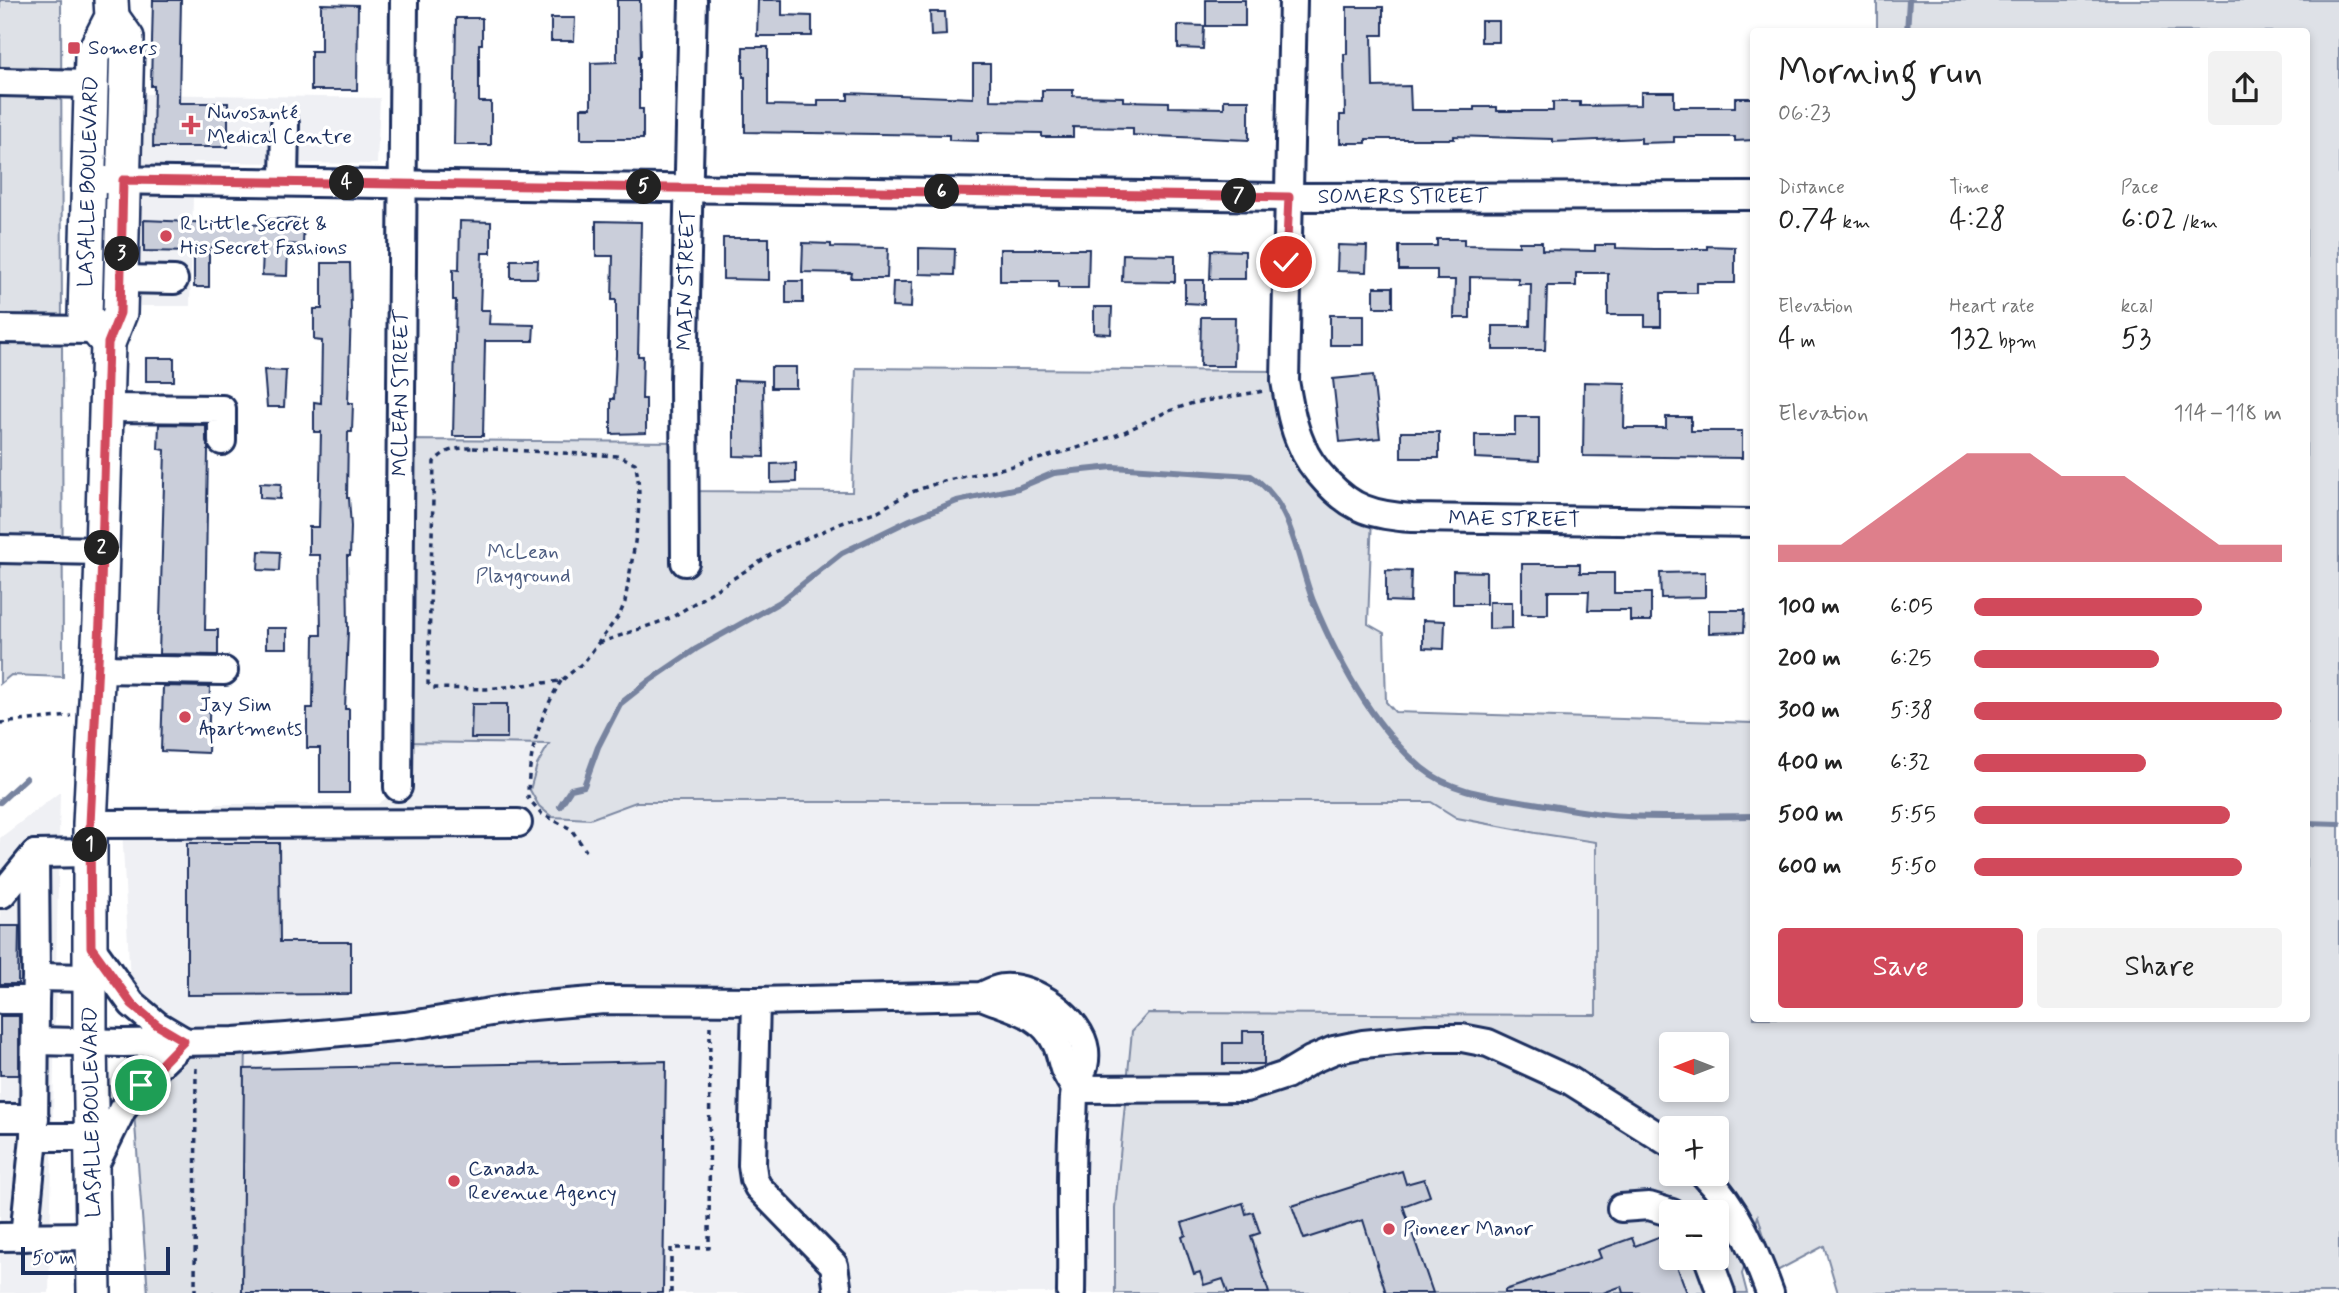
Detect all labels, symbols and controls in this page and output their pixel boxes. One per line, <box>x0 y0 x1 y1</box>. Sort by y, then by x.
place label: Somers <box>88 34 157 62</box>
marker: Somers <box>66 40 82 56</box>
text: Morning run <box>1778 48 1983 97</box>
button: share <box>2208 51 2282 125</box>
street label: LASALLE BOULEVARD <box>72 76 105 288</box>
place label: Nuvosanté Medical Centre <box>207 99 352 151</box>
text: 06:23 <box>1778 99 1831 129</box>
marker: Nuvosanté Medical Centre <box>181 115 201 135</box>
pin: 4 <box>330 166 364 200</box>
text: 4 <box>341 170 352 195</box>
pin: 5 <box>626 170 662 204</box>
text: 5 <box>638 174 649 199</box>
pin: 6 <box>925 174 960 210</box>
text: Distance <box>1778 175 1845 200</box>
text: Time <box>1949 175 1989 200</box>
text: Pace <box>2121 175 2158 200</box>
pin: 7 <box>1222 178 1256 214</box>
text: 6 <box>937 179 946 204</box>
text: 7 <box>1233 183 1244 208</box>
street label: SOMERS STREET <box>1318 183 1489 211</box>
text: 0.74 <box>1778 200 1837 239</box>
text: 4:28 <box>1949 200 2006 239</box>
text: 6:02 <box>2121 200 2177 239</box>
street label: MAIN STREET <box>671 209 702 351</box>
place label: R Little Secret & His Secret Fashions <box>180 210 347 262</box>
text: km <box>1837 210 1870 235</box>
text: /km <box>2177 210 2218 235</box>
marker: R Little Secret & His Secret Fashions <box>158 228 174 244</box>
pin <box>1256 232 1316 292</box>
pin: 3 <box>104 236 140 272</box>
text: 3 <box>117 241 126 266</box>
icon: check <box>1267 243 1305 281</box>
text: Elevation <box>1778 294 1853 319</box>
text: Heart rate <box>1949 294 2035 319</box>
text: kcal <box>2121 294 2153 319</box>
street label: MCLEAN STREET <box>386 309 416 477</box>
text: 4 <box>1778 319 1795 358</box>
text: 132 <box>1949 319 1993 358</box>
text: 53 <box>2121 319 2151 358</box>
text: m <box>1795 329 1816 354</box>
text: bpm <box>1993 329 2037 354</box>
text: Elevation <box>1778 399 1869 429</box>
text: 114–118 m <box>2173 399 2282 429</box>
street label: MAE STREET <box>1448 505 1580 534</box>
pin: 2 <box>84 530 119 566</box>
text: 2 <box>97 535 106 560</box>
park label: McLean Playground <box>475 538 571 590</box>
text: 100 m <box>1778 592 1840 622</box>
text: 6:05 <box>1890 592 1933 622</box>
text: 200 m <box>1778 644 1841 674</box>
text: 6:25 <box>1890 644 1931 674</box>
place label: Jay Sim Apartments <box>199 691 302 744</box>
text: 300 m <box>1778 696 1840 726</box>
text: 5:38 <box>1890 696 1933 726</box>
marker: Jay Sim Apartments <box>177 709 193 725</box>
text: 400 m <box>1778 748 1843 778</box>
text: 6:32 <box>1890 748 1930 778</box>
text: 500 m <box>1778 800 1843 830</box>
text: 5:55 <box>1890 800 1936 830</box>
pin: 1 <box>72 828 108 862</box>
text: 1 <box>85 832 94 857</box>
text: 600 m <box>1778 852 1841 882</box>
text: 5:50 <box>1890 852 1937 882</box>
button: Save <box>1778 928 2023 1008</box>
button: Share <box>2037 928 2282 1008</box>
street label: LASALLE BOULEVARD <box>76 1006 108 1218</box>
north arrow <box>1659 1032 1729 1102</box>
map controls <box>1659 1032 1729 1270</box>
pin <box>111 1055 171 1115</box>
icon: arrive <box>122 1066 160 1104</box>
button: + <box>1659 1116 1729 1186</box>
place label: Canada Revenue Agency <box>468 1155 617 1207</box>
marker: Canada Revenue Agency <box>446 1173 462 1189</box>
button: − <box>1659 1200 1729 1270</box>
place label: Pioneer Manor <box>1403 1215 1533 1243</box>
marker: Pioneer Manor <box>1381 1221 1397 1237</box>
scale bar <box>21 1244 170 1276</box>
text: 50 m <box>32 1246 75 1271</box>

